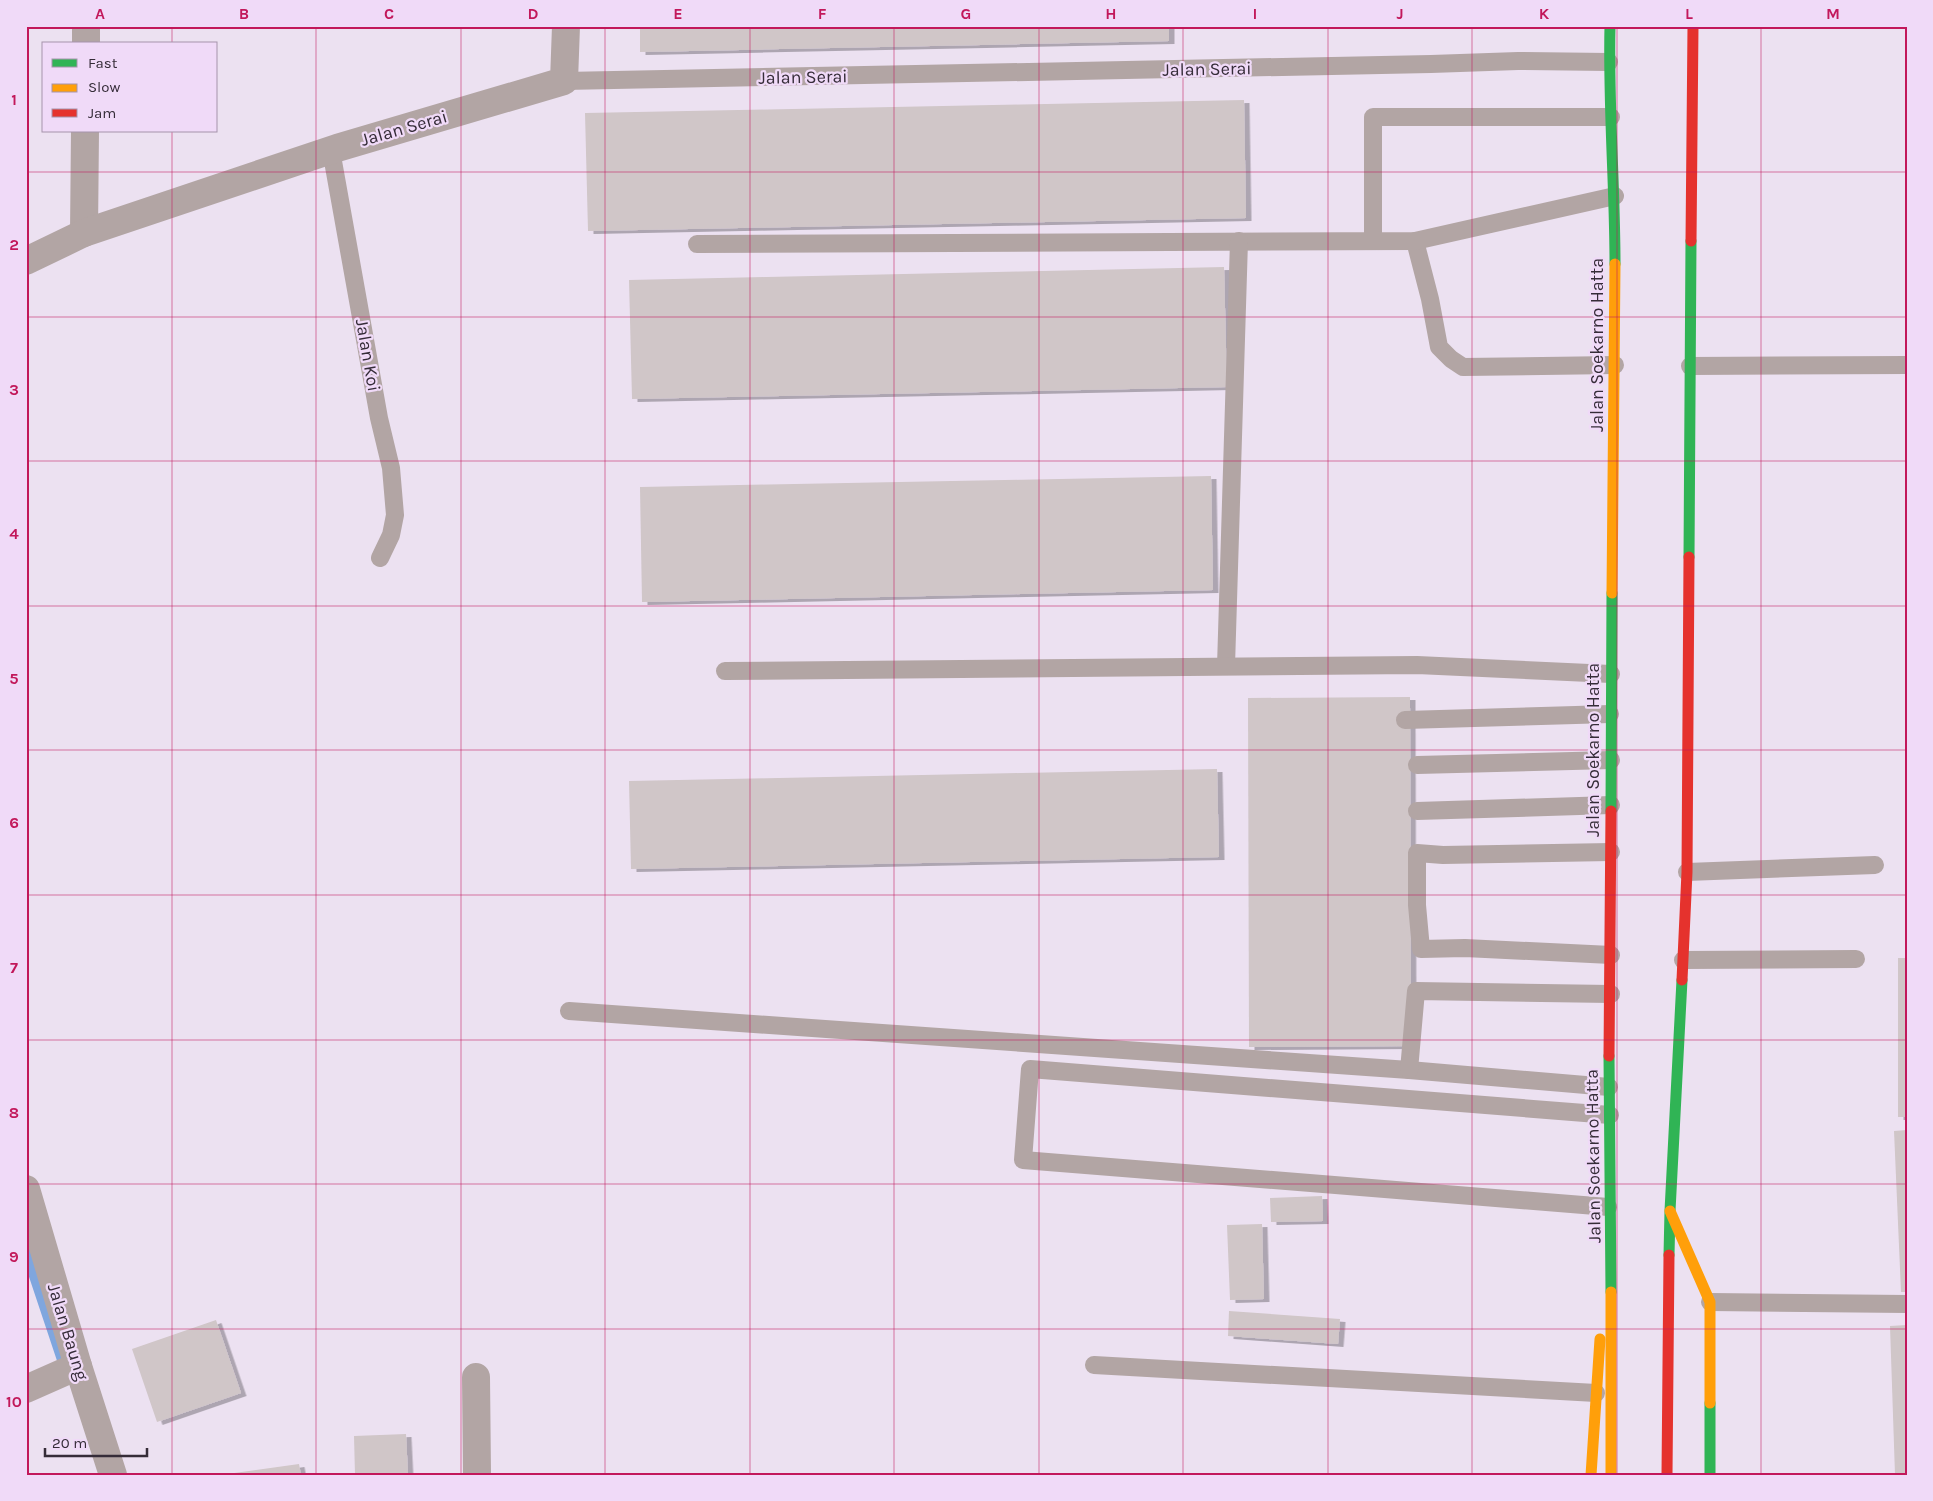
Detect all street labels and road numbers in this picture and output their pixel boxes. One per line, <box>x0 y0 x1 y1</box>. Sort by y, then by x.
street label: Jalan Serai <box>1162 57 1252 81</box>
street label: Jalan Serai <box>758 65 848 89</box>
street label: Jalan Serai <box>358 105 450 151</box>
street label: Jalan Soekarno Hatta <box>1586 258 1608 432</box>
street label: Jalan Koi <box>351 317 385 393</box>
street label: Jalan Soekarno Hatta <box>1582 663 1604 837</box>
street label: Jalan Soekarno Hatta <box>1580 1069 1606 1243</box>
street label: Jalan Baung <box>43 1281 93 1383</box>

